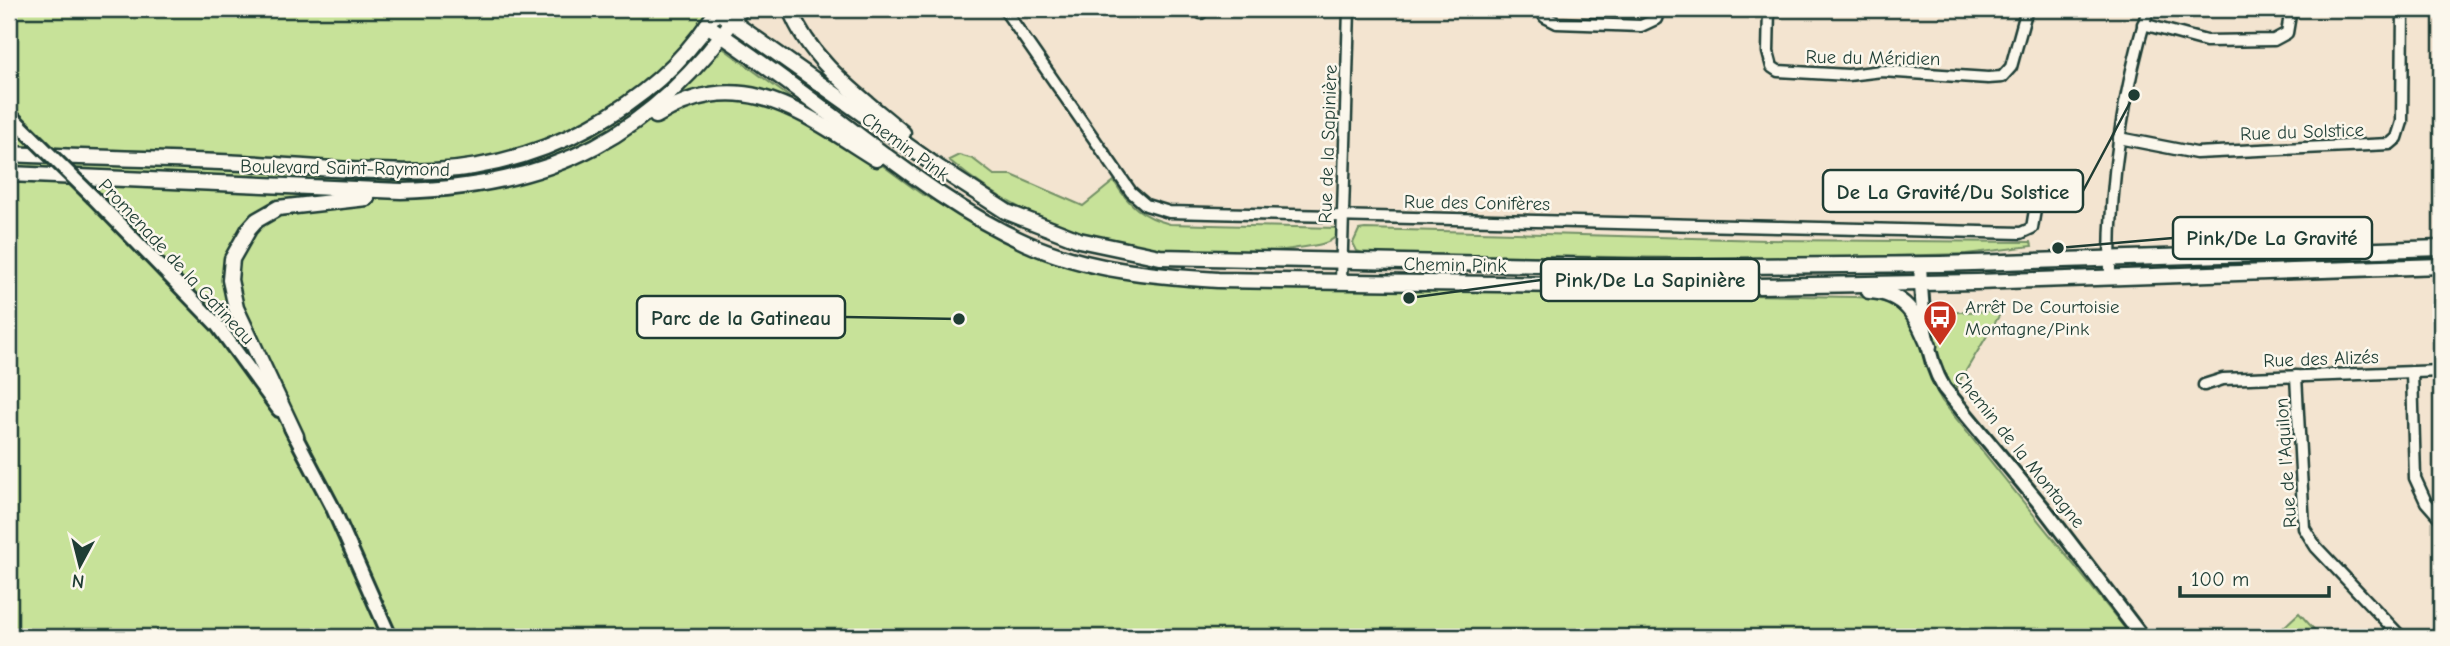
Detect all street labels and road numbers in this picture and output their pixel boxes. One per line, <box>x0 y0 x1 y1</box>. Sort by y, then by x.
street label: Rue du Méridien <box>1805 46 1941 70</box>
street label: Rue de la Sapinière <box>1314 64 1342 224</box>
street label: Chemin Pink <box>857 108 954 186</box>
street label: Rue du Solstice <box>2240 119 2364 145</box>
street label: Boulevard Saint-Raymond <box>240 155 450 181</box>
street label: Promenade de la Gatineau <box>94 174 259 349</box>
street label: Rue des Conifères <box>1404 191 1550 215</box>
street label: Chemin Pink <box>1403 253 1507 277</box>
street label: Rue des Alizés <box>2263 346 2379 372</box>
street label: Chemin de la Montagne <box>1949 367 2089 533</box>
street label: Rue de l'Aquilon <box>2270 397 2302 529</box>

